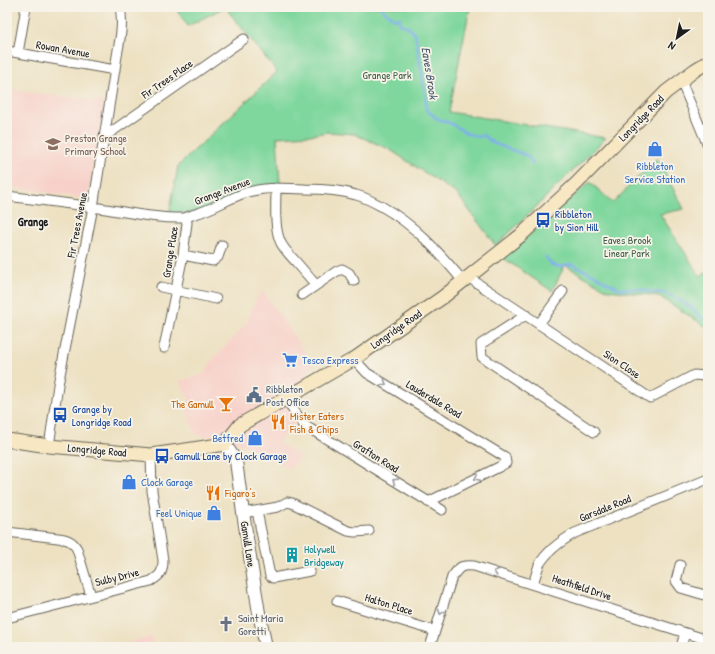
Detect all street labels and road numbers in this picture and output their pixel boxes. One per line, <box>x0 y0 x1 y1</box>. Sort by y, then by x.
street label: Rowan Avenue <box>35 37 92 61</box>
street label: Fir Trees Place <box>138 56 196 102</box>
street label: Longridge Road <box>615 91 667 144</box>
street label: Grange Avenue <box>192 174 252 208</box>
street label: Fir Trees Avenue <box>64 191 90 260</box>
street label: Grange Place <box>159 225 181 279</box>
street label: Longridge Road <box>368 306 425 352</box>
street label: Sion Close <box>601 347 644 382</box>
street label: Lauderdale Road <box>404 377 465 421</box>
street label: Grafton Road <box>350 436 402 476</box>
street label: Longridge Road <box>67 440 128 460</box>
street label: Garsdale Road <box>577 491 634 525</box>
street label: Gamull Lane <box>237 520 259 569</box>
street label: Sulby Drive <box>94 565 141 589</box>
street label: Heathfield Drive <box>551 571 614 603</box>
street label: Halton Place <box>363 590 415 618</box>

